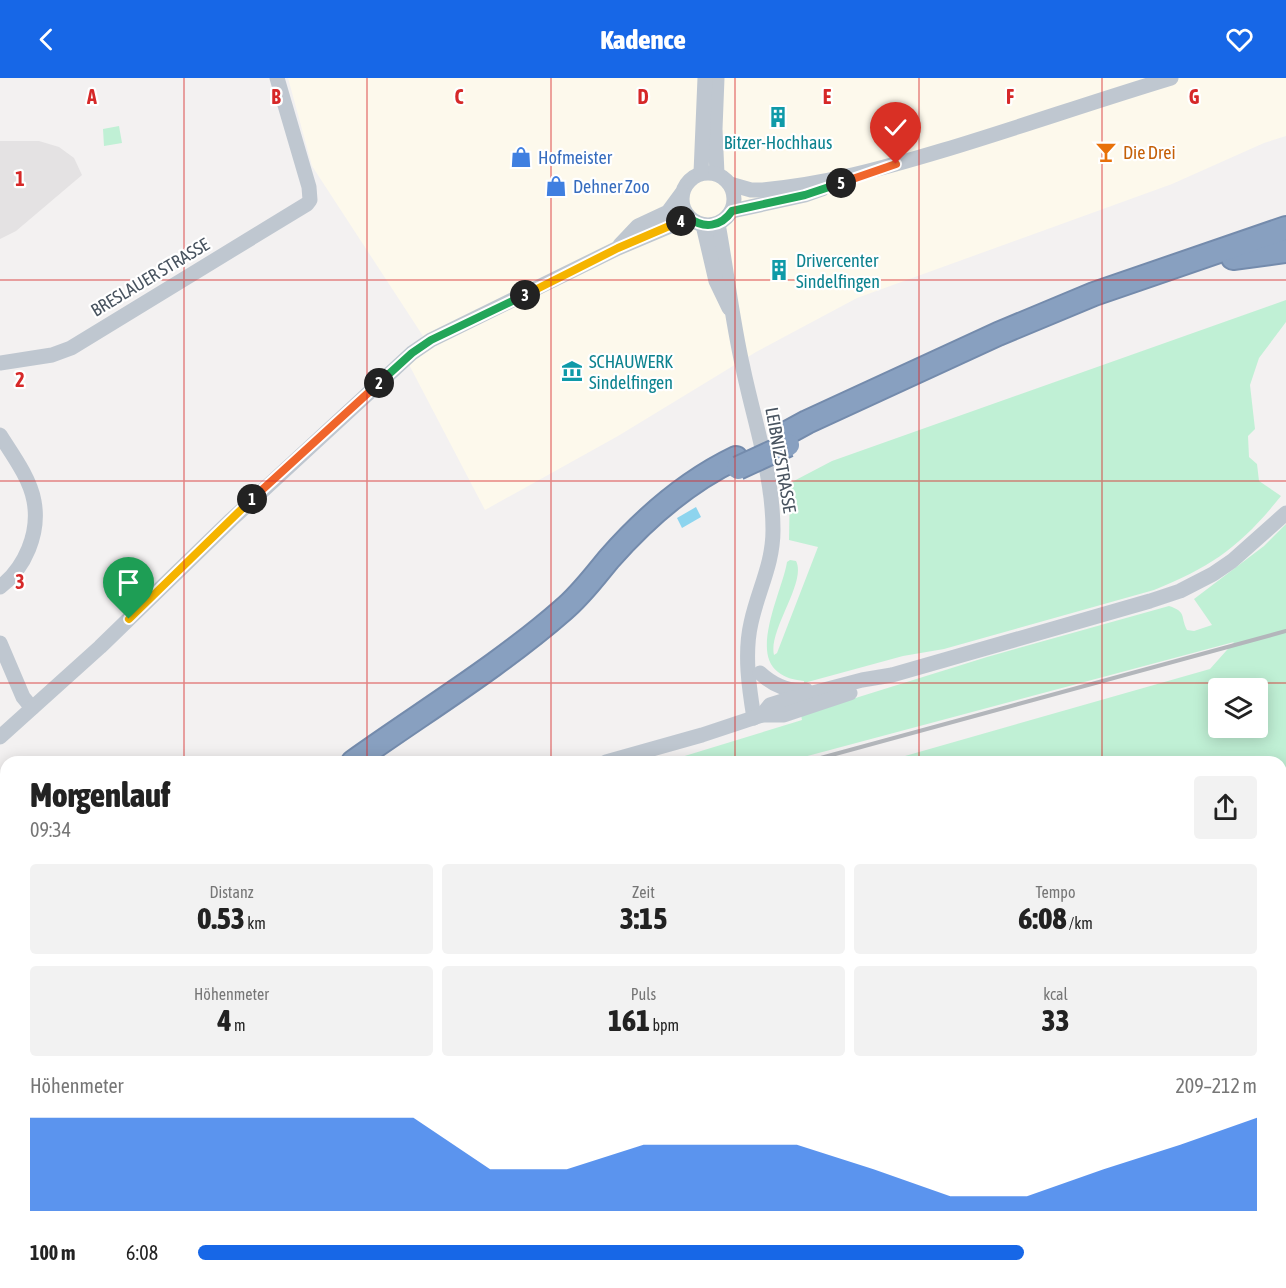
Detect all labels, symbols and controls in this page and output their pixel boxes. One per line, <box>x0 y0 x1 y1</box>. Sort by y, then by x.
icon: back <box>30 23 63 56</box>
icon: heart <box>1223 23 1256 56</box>
text: Kadence <box>600 24 686 55</box>
text: A <box>86 85 97 108</box>
text: B <box>271 85 281 108</box>
text: C <box>455 85 464 108</box>
text: D <box>637 85 649 108</box>
text: E <box>823 85 832 108</box>
text: F <box>1006 85 1014 108</box>
text: G <box>1189 85 1200 108</box>
pin <box>870 102 921 164</box>
building icon: Bitzer-Hochhaus <box>766 105 790 129</box>
icon: check <box>879 111 912 144</box>
place label: Bitzer-Hochhaus <box>724 132 832 153</box>
bar icon: Die Drei <box>1094 140 1118 164</box>
place label: Die Drei <box>1123 142 1176 163</box>
shop icon: Hofmeister <box>509 145 533 169</box>
place label: Hofmeister <box>538 147 613 168</box>
text: 1 <box>15 167 25 190</box>
pin: 5 <box>826 168 856 198</box>
shop icon: Dehner Zoo <box>544 174 568 198</box>
text: 5 <box>837 174 845 192</box>
place label: Dehner Zoo <box>573 176 650 197</box>
pin: 4 <box>666 206 696 236</box>
text: 4 <box>677 212 685 230</box>
street label: BRESLAUER STRASSE <box>87 233 213 321</box>
place label: Drivercenter Sindelfingen <box>796 250 880 292</box>
building icon: Drivercenter Sindelfingen <box>767 258 791 282</box>
pin: 3 <box>510 280 540 310</box>
text: 3 <box>521 286 529 304</box>
place label: SCHAUWERK Sindelfingen <box>589 351 673 393</box>
museum icon: SCHAUWERK Sindelfingen <box>560 359 584 383</box>
text: 2 <box>15 368 25 391</box>
pin: 2 <box>364 368 394 398</box>
text: 2 <box>375 374 383 392</box>
street label: LEIBNIZSTRASSE <box>761 405 801 515</box>
pin: 1 <box>237 484 267 514</box>
text: 1 <box>248 490 256 508</box>
pin <box>103 557 154 619</box>
icon: arrive <box>112 566 145 599</box>
text: 3 <box>15 570 25 593</box>
map controls <box>1208 678 1268 738</box>
button: layers <box>1208 678 1268 738</box>
text: Morgenlauf <box>30 776 170 814</box>
button: share <box>1194 776 1257 839</box>
text: 09:34 <box>30 818 71 841</box>
text: Distanz <box>210 883 253 901</box>
text: Zeit <box>632 883 655 901</box>
text: Tempo <box>1036 883 1075 901</box>
text: 0.53 <box>197 901 245 935</box>
text: 3:15 <box>620 901 667 935</box>
text: 6:08 <box>1018 901 1067 935</box>
text: km <box>245 914 266 932</box>
text: /km <box>1067 914 1093 932</box>
text: Höhenmeter <box>194 985 269 1003</box>
text: Puls <box>631 985 656 1003</box>
text: kcal <box>1043 985 1068 1003</box>
text: 4 <box>218 1003 232 1037</box>
text: 161 <box>608 1003 650 1037</box>
text: 33 <box>1041 1003 1070 1037</box>
text: m <box>232 1016 245 1034</box>
text: bpm <box>650 1016 679 1034</box>
text: Höhenmeter <box>30 1074 124 1097</box>
text: 209–212 m <box>1175 1074 1257 1097</box>
text: 100 m <box>30 1241 75 1264</box>
text: 6:08 <box>126 1241 158 1264</box>

